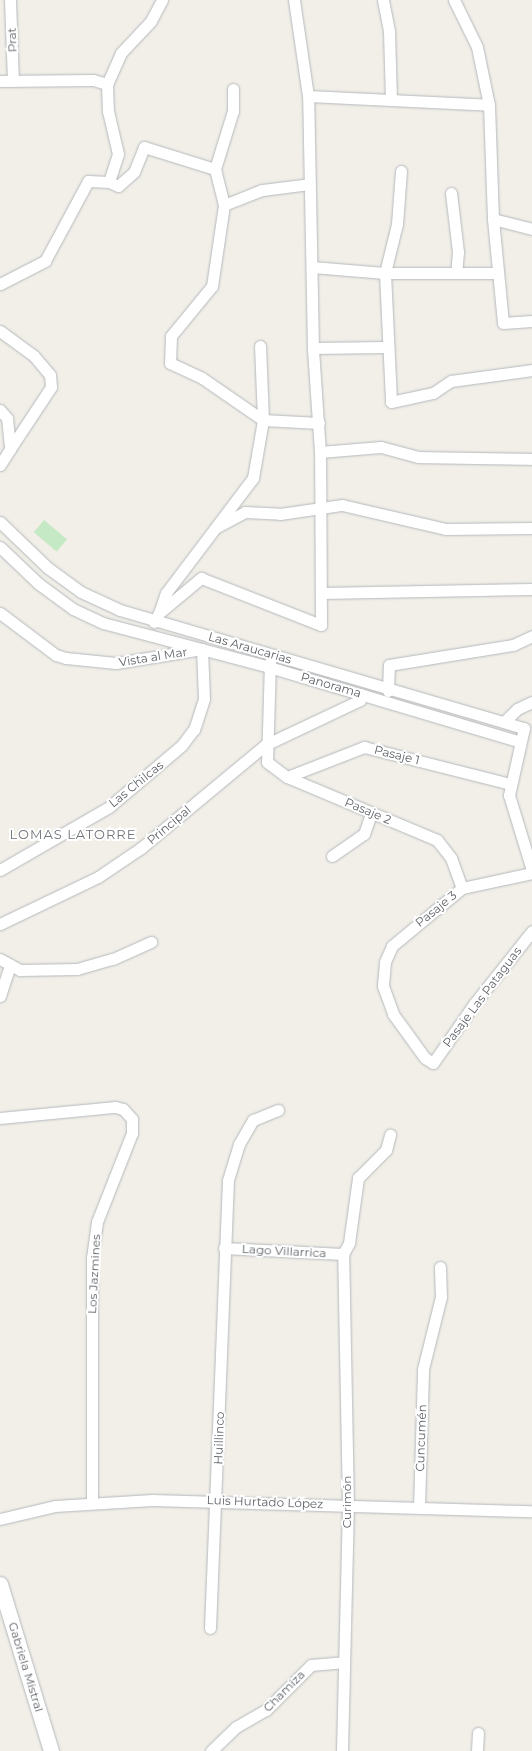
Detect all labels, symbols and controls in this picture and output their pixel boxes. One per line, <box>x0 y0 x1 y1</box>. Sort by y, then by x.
street label: Prat <box>4 27 20 53</box>
street label: Las Araucarias <box>207 629 293 667</box>
street label: Vista al Mar <box>118 644 188 670</box>
street label: Panorama <box>299 669 363 701</box>
street label: Pasaje 1 <box>373 742 421 768</box>
street label: Las Chilcas <box>106 758 166 810</box>
street label: Pasaje 2 <box>343 795 393 827</box>
street label: Principal <box>144 803 194 847</box>
district label: LOMAS LATORRE <box>10 826 136 842</box>
street label: Pasaje 3 <box>412 888 460 930</box>
street label: Pasaje Las Pataguas <box>440 944 524 1050</box>
street label: Los Jazmines <box>85 1234 103 1314</box>
street label: Lago Villarrica <box>241 1242 327 1260</box>
street label: Cuncumén <box>413 1404 429 1472</box>
street label: Huillinco <box>211 1411 227 1465</box>
street label: Curimón <box>340 1476 354 1528</box>
street label: Luis Hurtado López <box>207 1493 323 1511</box>
street label: Gabriela Mistral <box>5 1620 47 1714</box>
street label: Chamiza <box>260 1667 308 1715</box>

